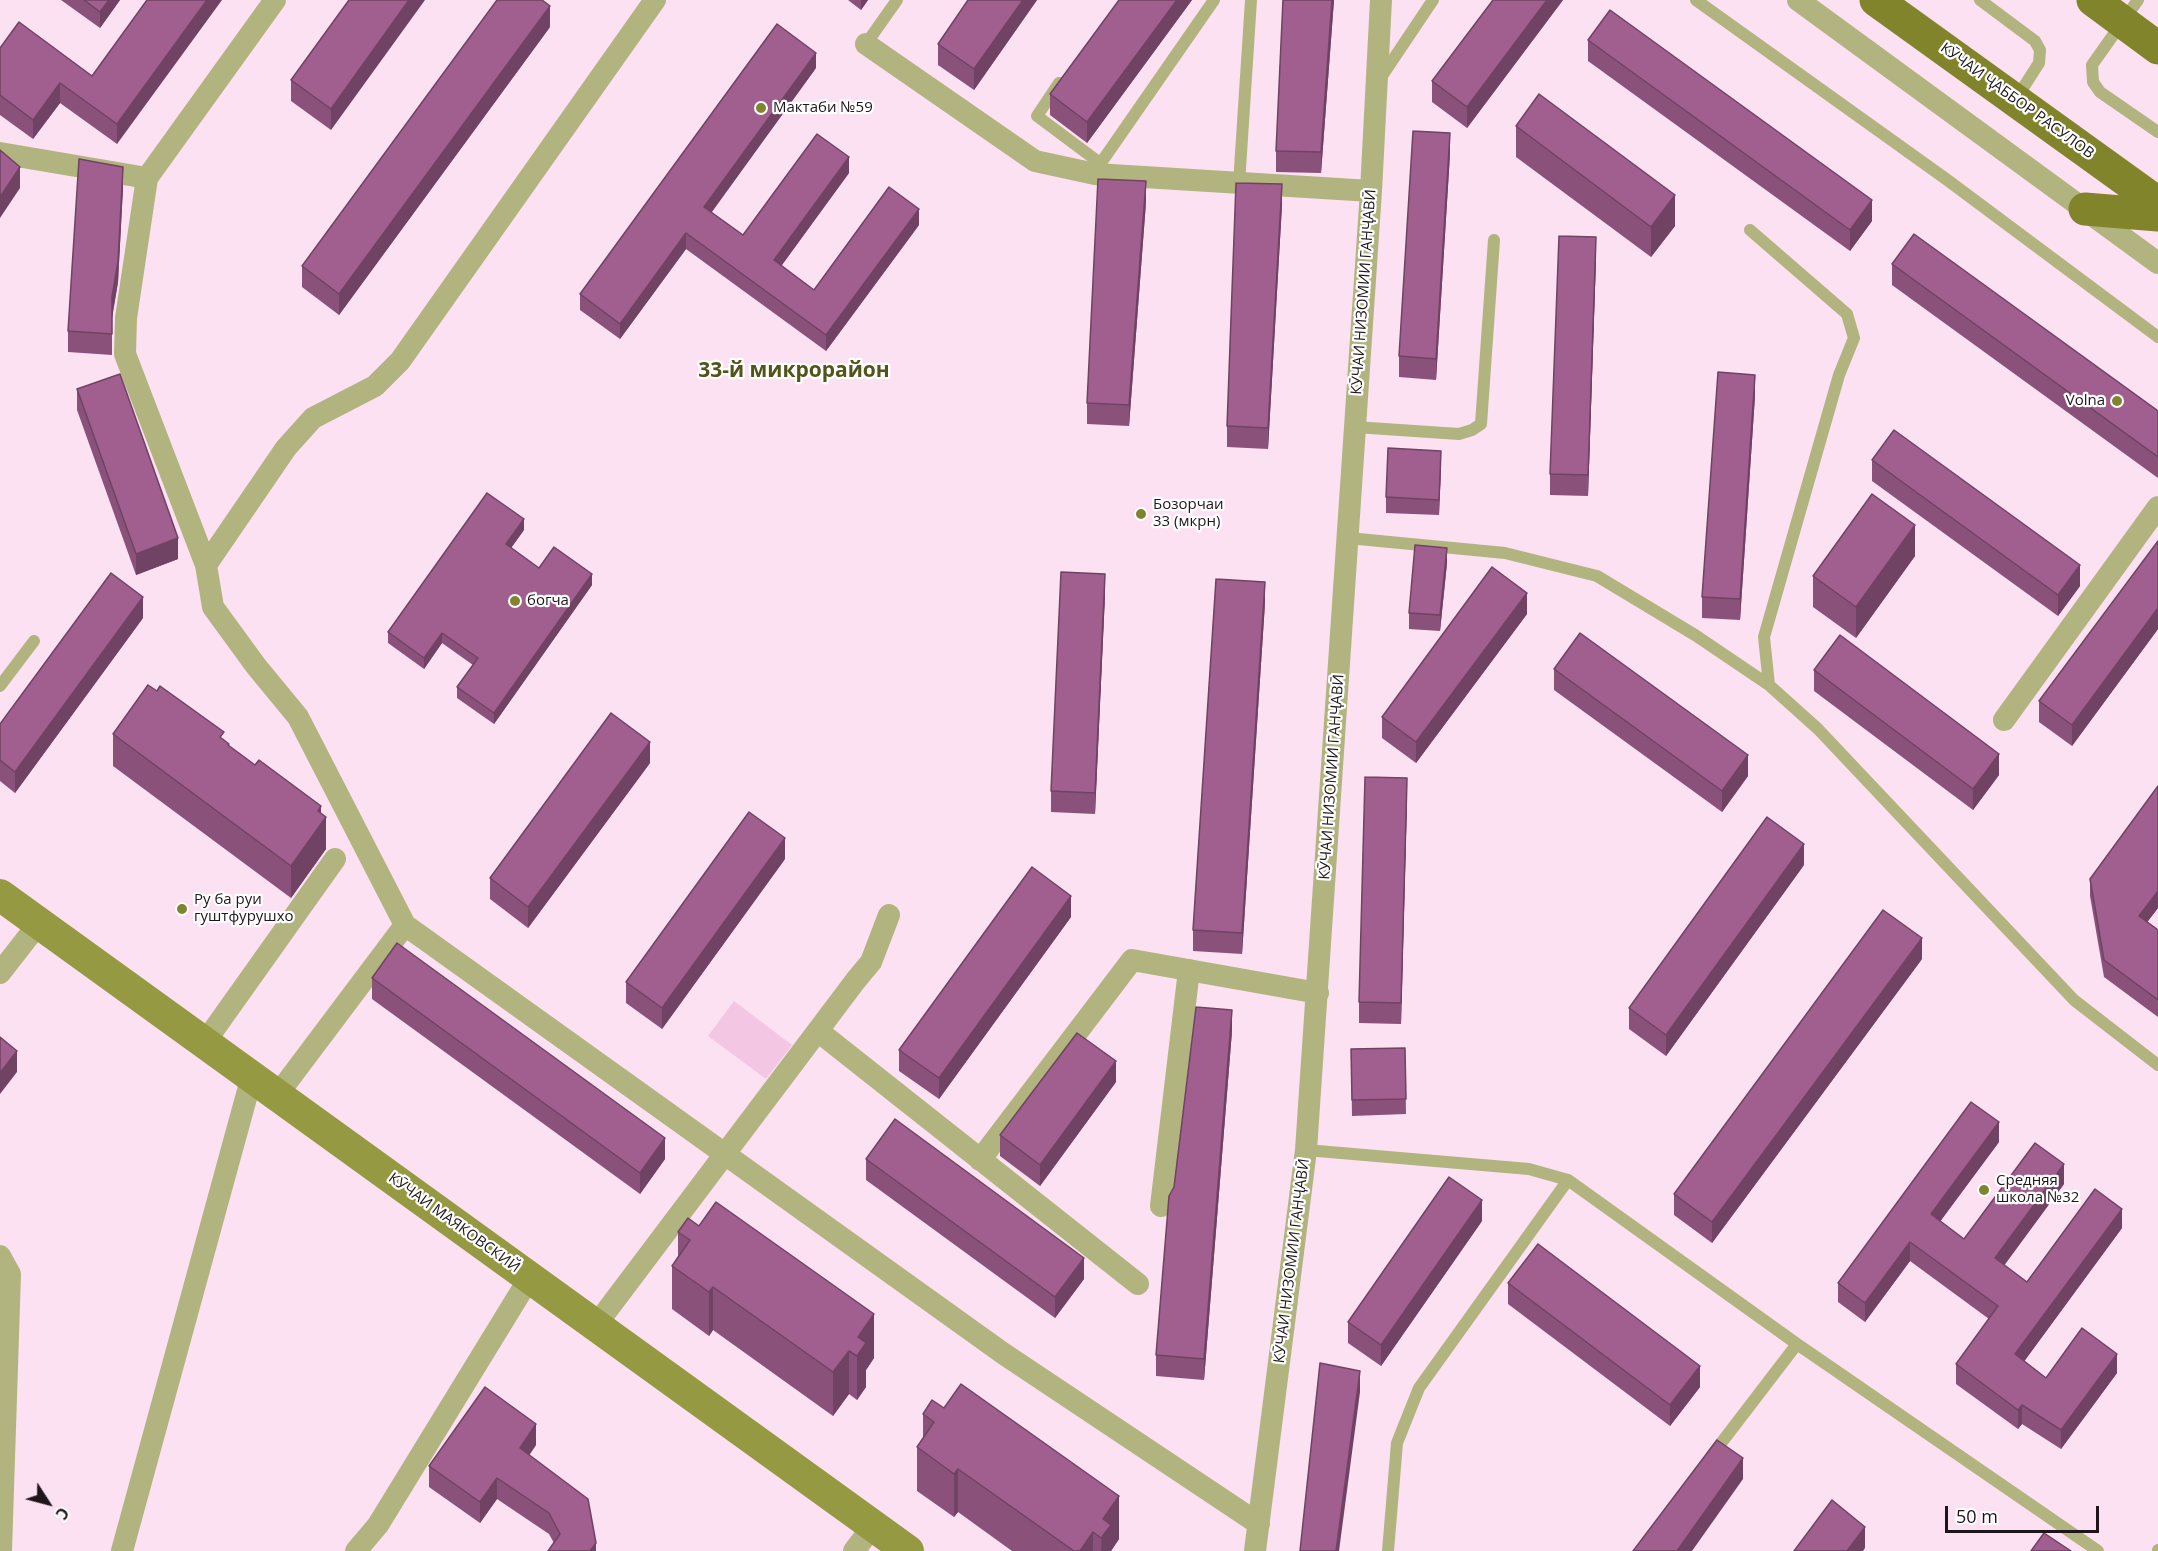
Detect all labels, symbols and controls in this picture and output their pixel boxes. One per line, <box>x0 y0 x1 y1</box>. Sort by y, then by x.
street label: КӮЧАИ ҶАББОР РАСУЛОВ <box>1937 39 2097 163</box>
place label: Мактаби №59 <box>773 99 873 117</box>
marker: Мактаби №59 <box>754 101 768 115</box>
street label: КӮЧАИ НИЗОМИИ ГАНҶАВӢ <box>1348 189 1380 395</box>
district label: 33-й микрорайон <box>698 358 890 384</box>
place label: Volna <box>2066 392 2105 410</box>
marker: Volna <box>2110 394 2124 408</box>
place label: Бозорчаи 33 (мкрн) <box>1153 496 1224 531</box>
marker: Бозорчаи 33 (мкрн) <box>1134 507 1148 521</box>
place label: богча <box>527 592 569 610</box>
marker: богча <box>508 594 522 608</box>
street label: КӮЧАИ НИЗОМИИ ГАНҶАВӢ <box>1316 674 1348 880</box>
place label: Ру ба руи гуштфурушхо <box>194 891 294 926</box>
marker: Ру ба руи гуштфурушхо <box>175 902 189 916</box>
street label: КӮЧАИ НИЗОМИИ ГАНҶАВӢ <box>1271 1158 1313 1364</box>
street label: КӮЧАИ МАЯКОВСКИЙ <box>385 1169 523 1277</box>
place label: Средняя школа №32 <box>1996 1172 2079 1207</box>
marker: Средняя школа №32 <box>1977 1183 1991 1197</box>
north arrow <box>18 1473 78 1533</box>
scale bar <box>1948 1494 2102 1532</box>
text: С <box>51 1503 74 1524</box>
text: 50 m <box>1956 1504 1998 1528</box>

